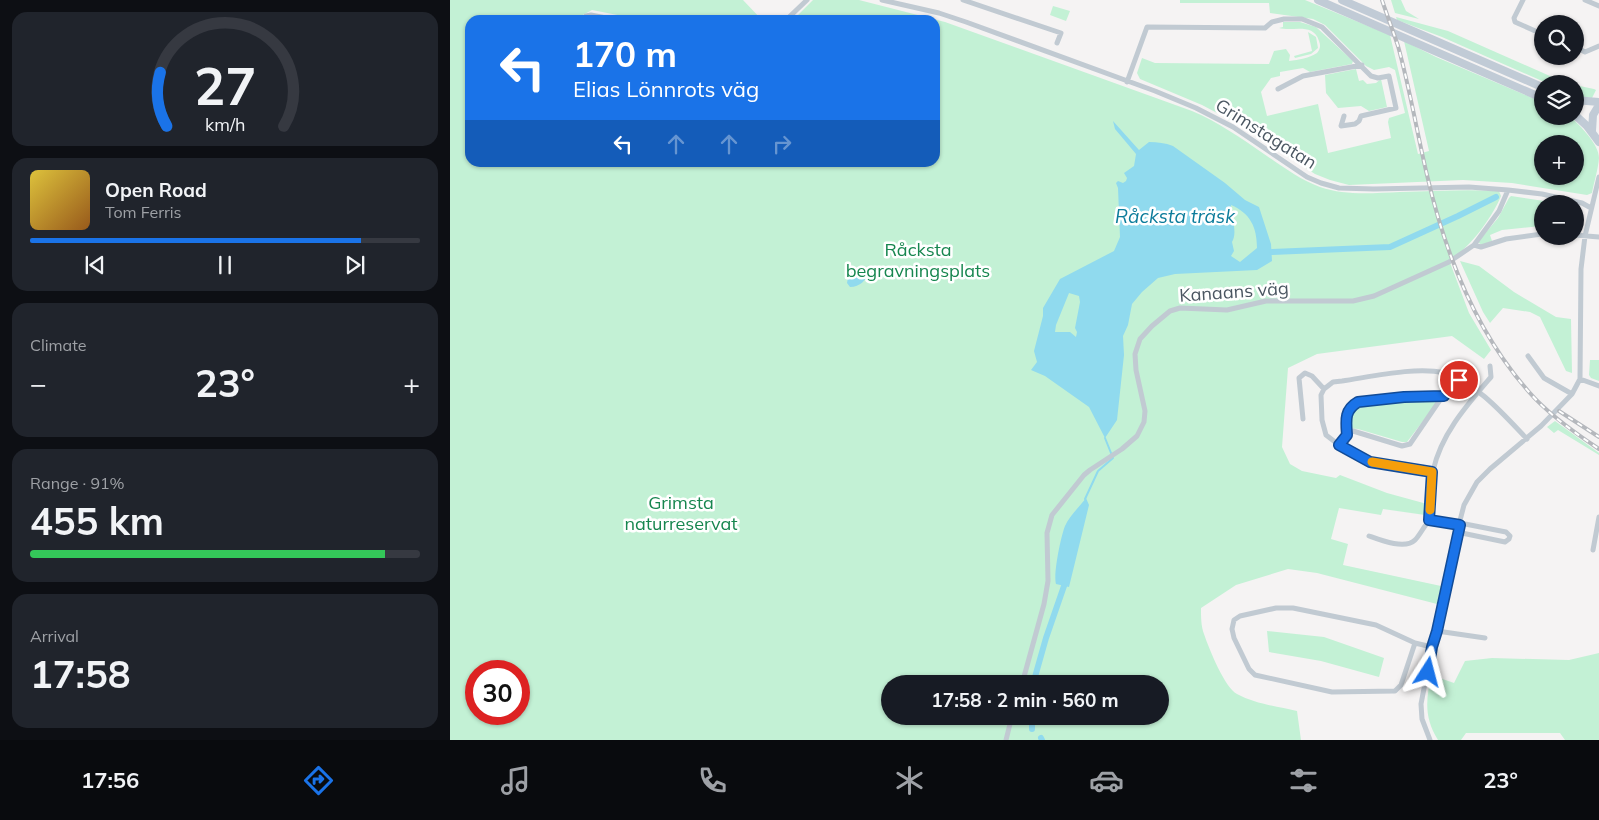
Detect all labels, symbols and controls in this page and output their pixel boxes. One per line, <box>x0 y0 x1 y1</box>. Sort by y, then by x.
map controls <box>1534 15 1584 245</box>
button: search <box>1534 15 1584 65</box>
text: 170 m <box>573 32 677 76</box>
icon: left <box>490 35 555 100</box>
text: 27 <box>194 53 256 118</box>
text: Elias Lönnrots väg <box>573 75 759 103</box>
button: layers <box>1534 75 1584 125</box>
street label: Grimstagatan <box>1211 93 1321 174</box>
text: km/h <box>205 113 245 135</box>
icon: left <box>609 130 637 158</box>
icon: ahead <box>662 130 690 158</box>
icon: ahead <box>715 130 743 158</box>
icon: right <box>768 130 796 158</box>
button: + <box>1534 135 1584 185</box>
text: Open Road <box>105 178 207 202</box>
button: − <box>1534 195 1584 245</box>
text: Tom Ferris <box>105 202 182 222</box>
water label: Råcksta träsk <box>1115 204 1236 228</box>
park label: Råcksta begravningsplats <box>846 238 990 282</box>
icon: previous <box>81 251 109 279</box>
icon: pause <box>211 251 239 279</box>
icon: next <box>341 251 369 279</box>
street label: Kanaans väg <box>1178 276 1290 307</box>
text: Climate <box>30 335 86 355</box>
text: 23° <box>195 359 255 407</box>
pin <box>1438 359 1480 401</box>
text: − <box>30 366 47 401</box>
text: + <box>403 366 420 401</box>
icon: arrive <box>1445 366 1473 394</box>
text: Range · 91% <box>30 473 125 493</box>
park label: Grimsta naturreservat <box>624 491 738 535</box>
text: 455 km <box>30 497 164 545</box>
text: Arrival <box>30 626 79 646</box>
position arrow <box>1401 645 1453 697</box>
text: 17:58 <box>30 650 131 698</box>
speed limit sign: 30 <box>465 660 530 725</box>
text: 17:58 · 2 min · 560 m <box>931 688 1119 712</box>
icon: directions <box>301 763 336 798</box>
icon: music <box>498 763 533 798</box>
icon: phone <box>695 763 730 798</box>
icon: climate <box>892 763 927 798</box>
icon: car <box>1089 763 1124 798</box>
icon: filters <box>1286 763 1321 798</box>
text: 17:56 <box>81 766 139 794</box>
text: 23° <box>1483 766 1518 794</box>

